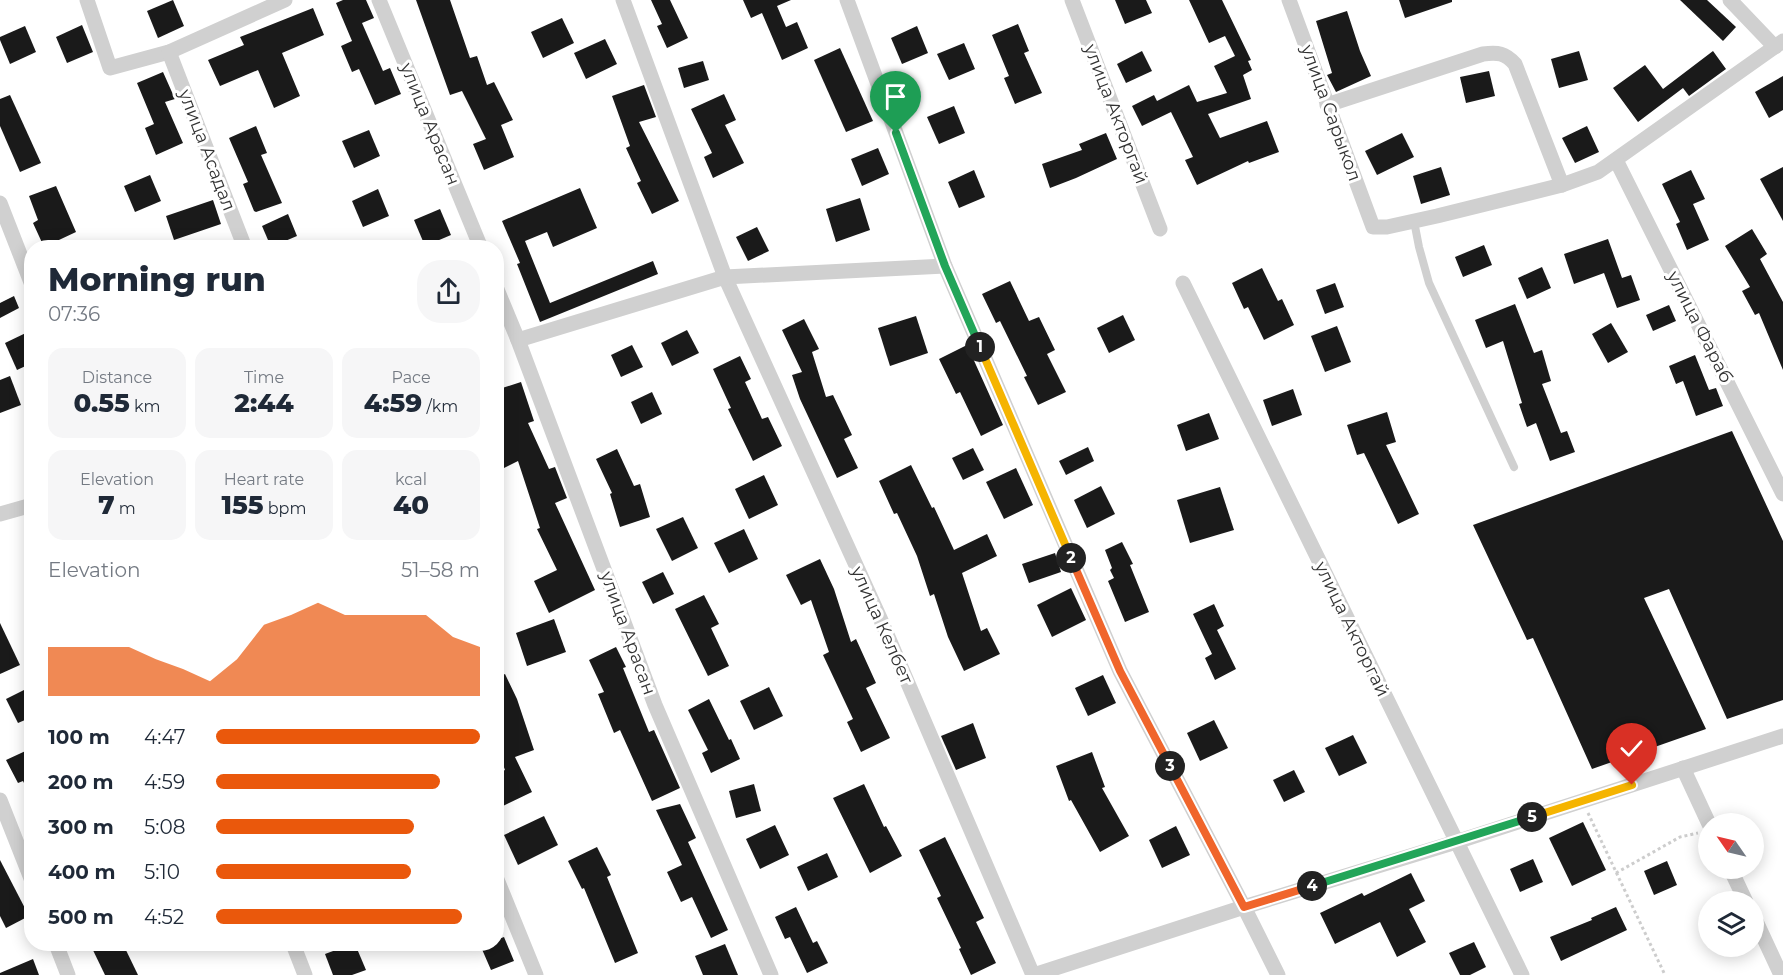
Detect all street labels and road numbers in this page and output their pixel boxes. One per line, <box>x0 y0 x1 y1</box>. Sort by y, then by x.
street label: улица Акторгай <box>1079 40 1153 187</box>
street label: улица Сарыкол <box>1296 41 1366 184</box>
street label: улица Арасан <box>395 59 465 188</box>
street label: улица Асадал <box>173 85 240 214</box>
street label: улица Фараб <box>1662 267 1738 387</box>
street label: улица Акторгай <box>1309 557 1394 700</box>
street label: улица Келбет <box>846 562 918 688</box>
street label: улица Арасан <box>595 567 661 698</box>

